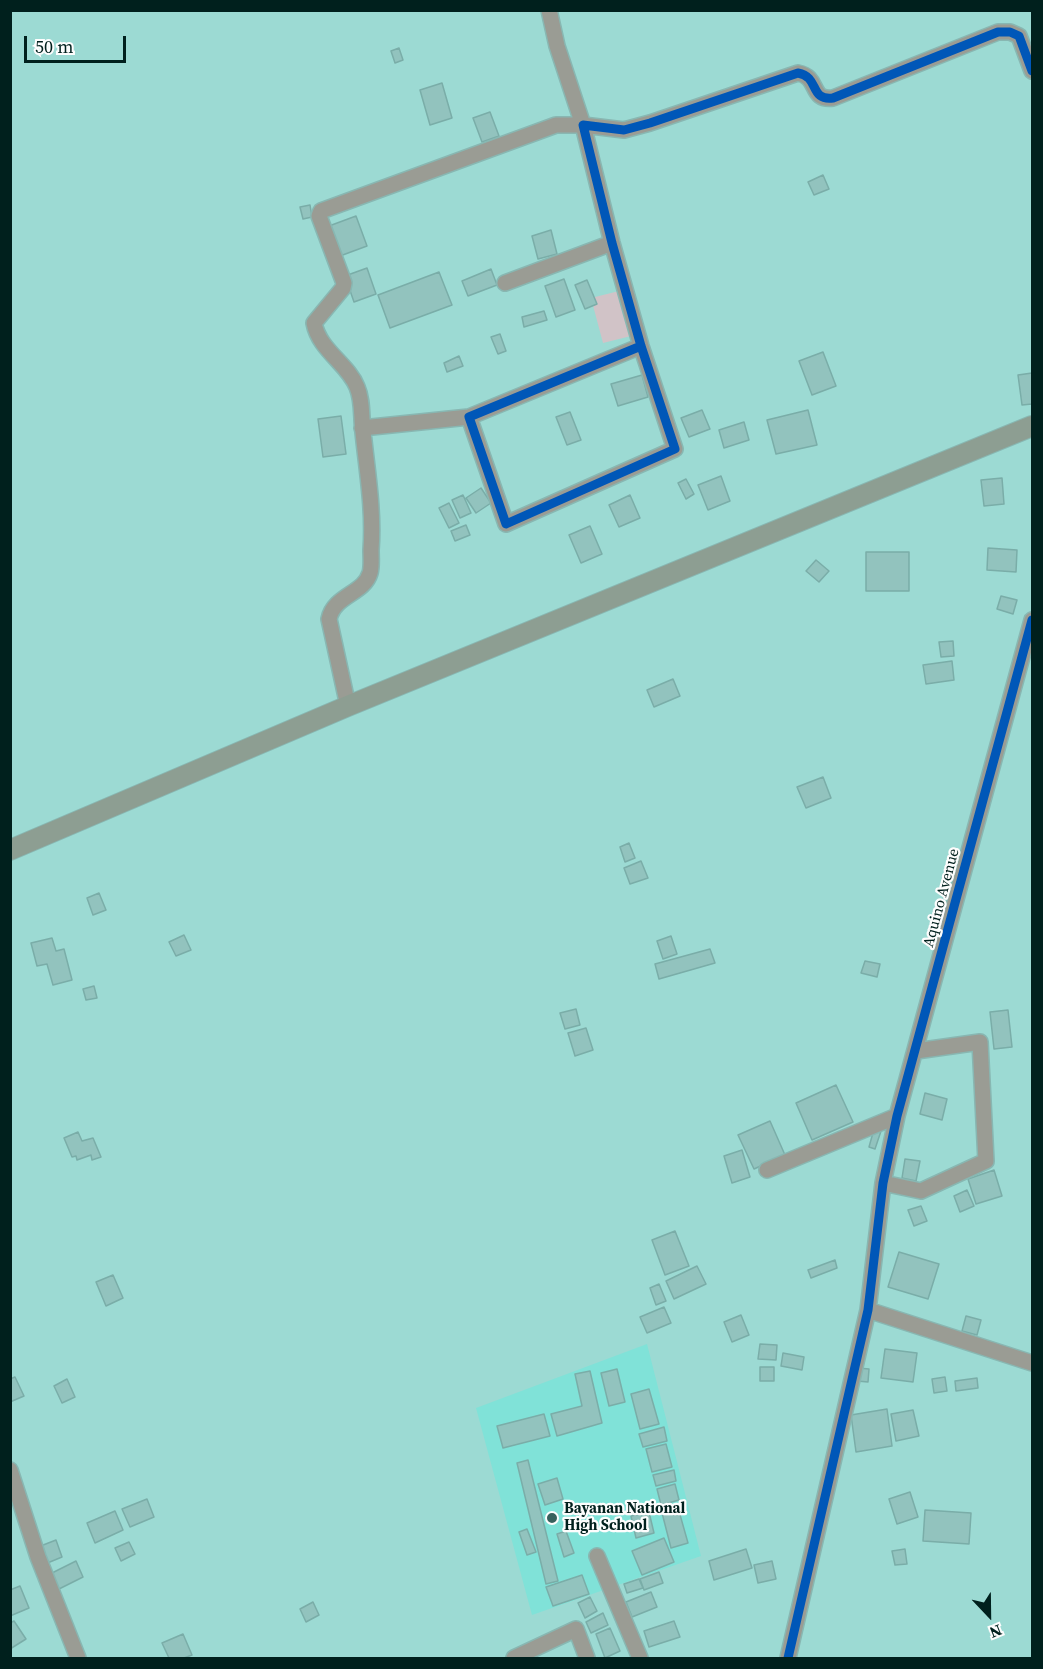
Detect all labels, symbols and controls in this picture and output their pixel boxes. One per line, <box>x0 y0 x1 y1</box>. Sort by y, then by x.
scale bar <box>27 24 129 62</box>
text: 50 m <box>35 34 73 59</box>
street label: Aquino Avenue <box>920 847 964 949</box>
place label: Bayanan National High School <box>564 1500 685 1535</box>
marker: Bayanan National High School <box>545 1511 559 1525</box>
north arrow <box>959 1585 1019 1645</box>
text: N <box>986 1619 1005 1644</box>

